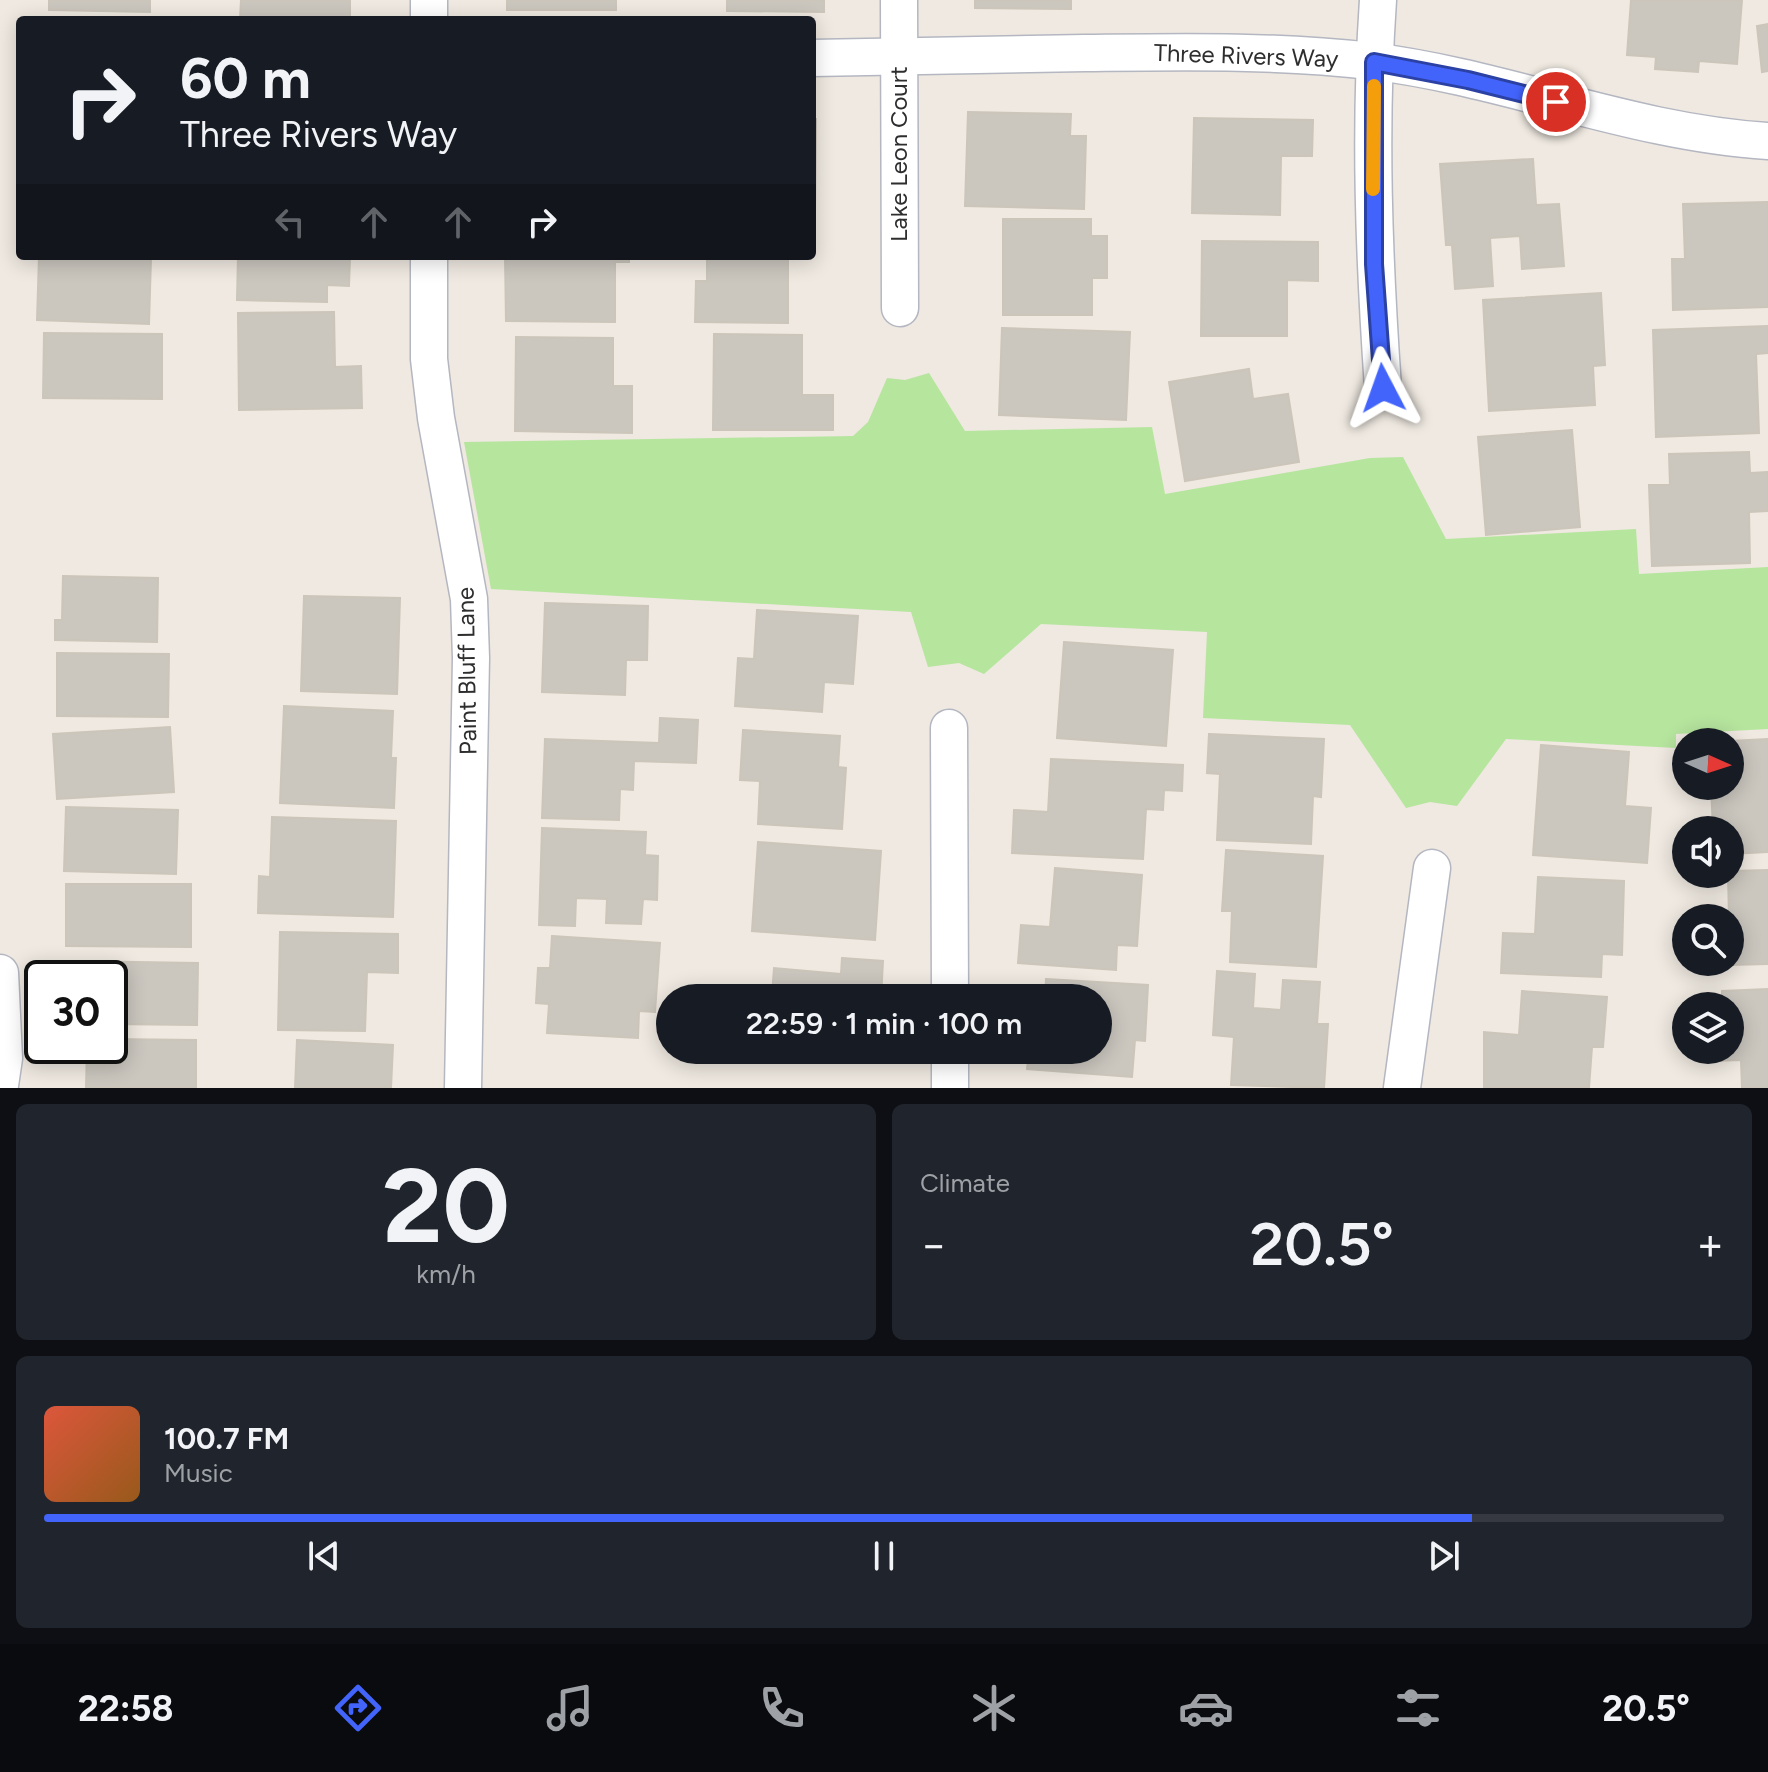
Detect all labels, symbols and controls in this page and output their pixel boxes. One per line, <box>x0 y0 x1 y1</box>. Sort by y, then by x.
street label: Three Rivers Way <box>1153 38 1339 73</box>
text: 60 m <box>180 45 311 112</box>
icon: right <box>48 48 152 152</box>
street label: Lake Leon Court <box>884 66 913 242</box>
pin <box>1522 68 1590 136</box>
icon: arrive <box>1534 80 1578 124</box>
text: Three Rivers Way <box>180 113 457 156</box>
icon: left <box>268 200 312 244</box>
icon: ahead <box>352 200 396 244</box>
icon: ahead <box>436 200 480 244</box>
icon: right <box>520 200 564 244</box>
position arrow <box>1341 346 1425 430</box>
street label: Paint Bluff Lane <box>451 587 482 755</box>
north arrow <box>1672 728 1744 800</box>
map controls <box>1672 728 1744 1064</box>
button: sound <box>1672 816 1744 888</box>
button: search <box>1672 904 1744 976</box>
speed limit sign: 30 <box>24 960 128 1064</box>
button: layers <box>1672 992 1744 1064</box>
text: 22:59 · 1 min · 100 m <box>746 1005 1022 1042</box>
text: 20 <box>382 1143 510 1268</box>
text: Climate <box>920 1167 1010 1199</box>
text: 20.5° <box>1250 1208 1394 1280</box>
text: − <box>920 1218 947 1271</box>
text: + <box>1697 1218 1724 1271</box>
text: km/h <box>416 1258 476 1290</box>
text: 100.7 FM <box>164 1420 289 1457</box>
text: Music <box>164 1457 233 1489</box>
icon: previous <box>302 1534 346 1578</box>
icon: pause <box>862 1534 906 1578</box>
icon: next <box>1422 1534 1466 1578</box>
icon: directions <box>330 1680 386 1736</box>
icon: music <box>542 1680 598 1736</box>
icon: phone <box>754 1680 810 1736</box>
icon: climate <box>966 1680 1022 1736</box>
icon: car <box>1178 1680 1234 1736</box>
icon: filters <box>1390 1680 1446 1736</box>
text: 22:58 <box>78 1687 174 1730</box>
text: 20.5° <box>1602 1687 1690 1730</box>

